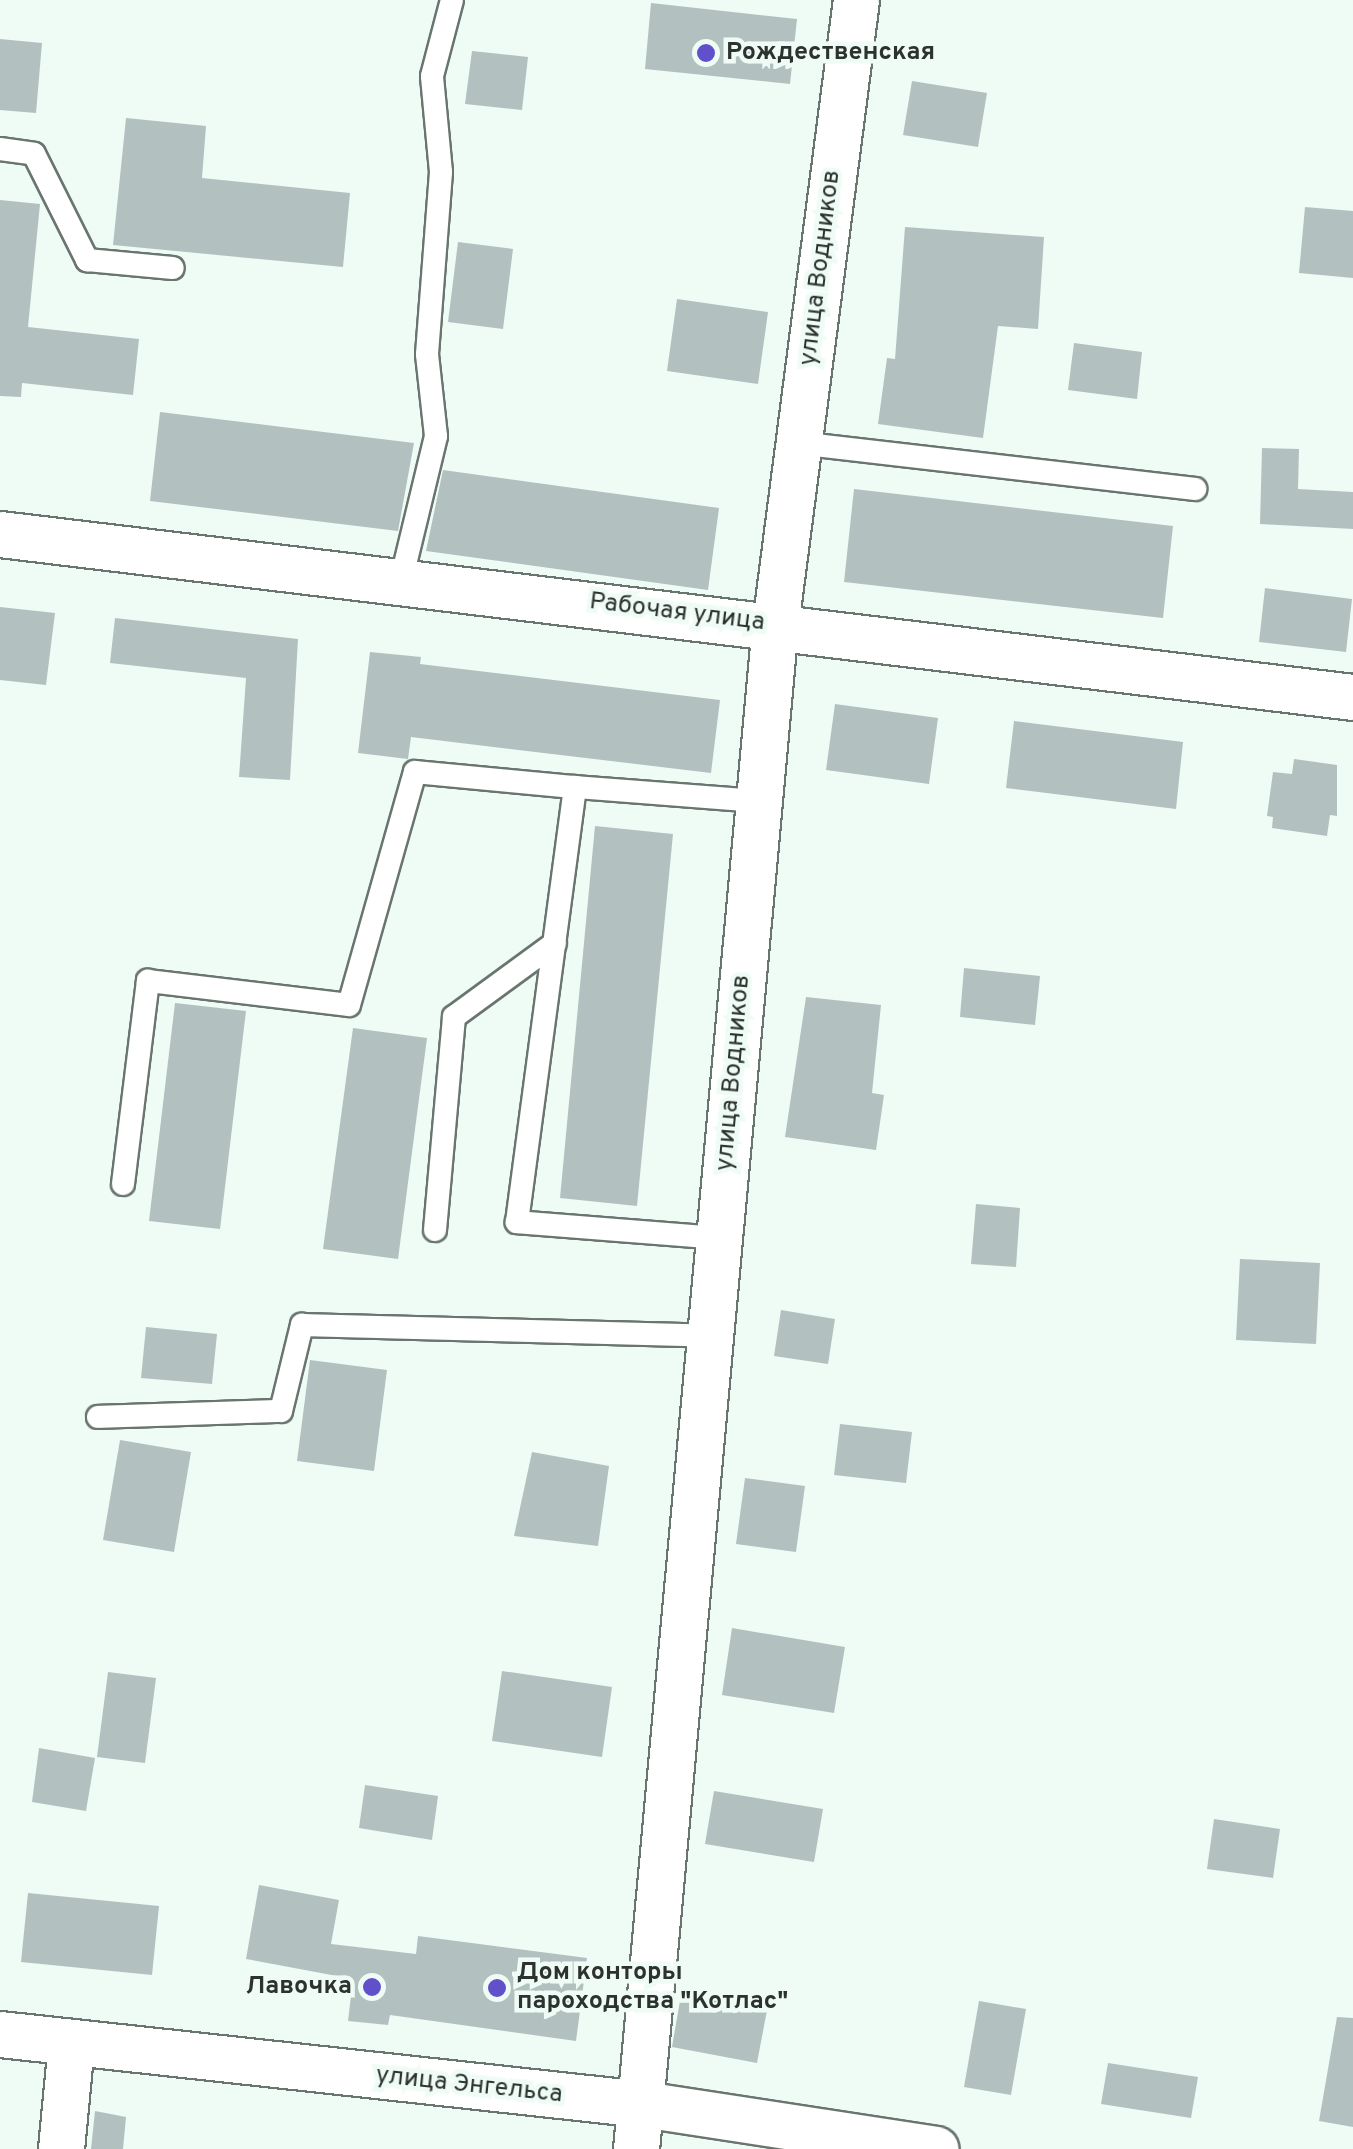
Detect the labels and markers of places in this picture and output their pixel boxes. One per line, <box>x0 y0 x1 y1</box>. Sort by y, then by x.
place label: Рождественская <box>726 38 935 68</box>
marker: Рождественская <box>695 42 717 64</box>
place label: Дом конторы пароходства "Котлас" <box>517 1959 788 2018</box>
place label: Лавочка <box>246 1972 352 2002</box>
marker: Лавочка <box>361 1976 383 1998</box>
marker: Дом конторы пароходства "Котлас" <box>486 1977 508 1999</box>

